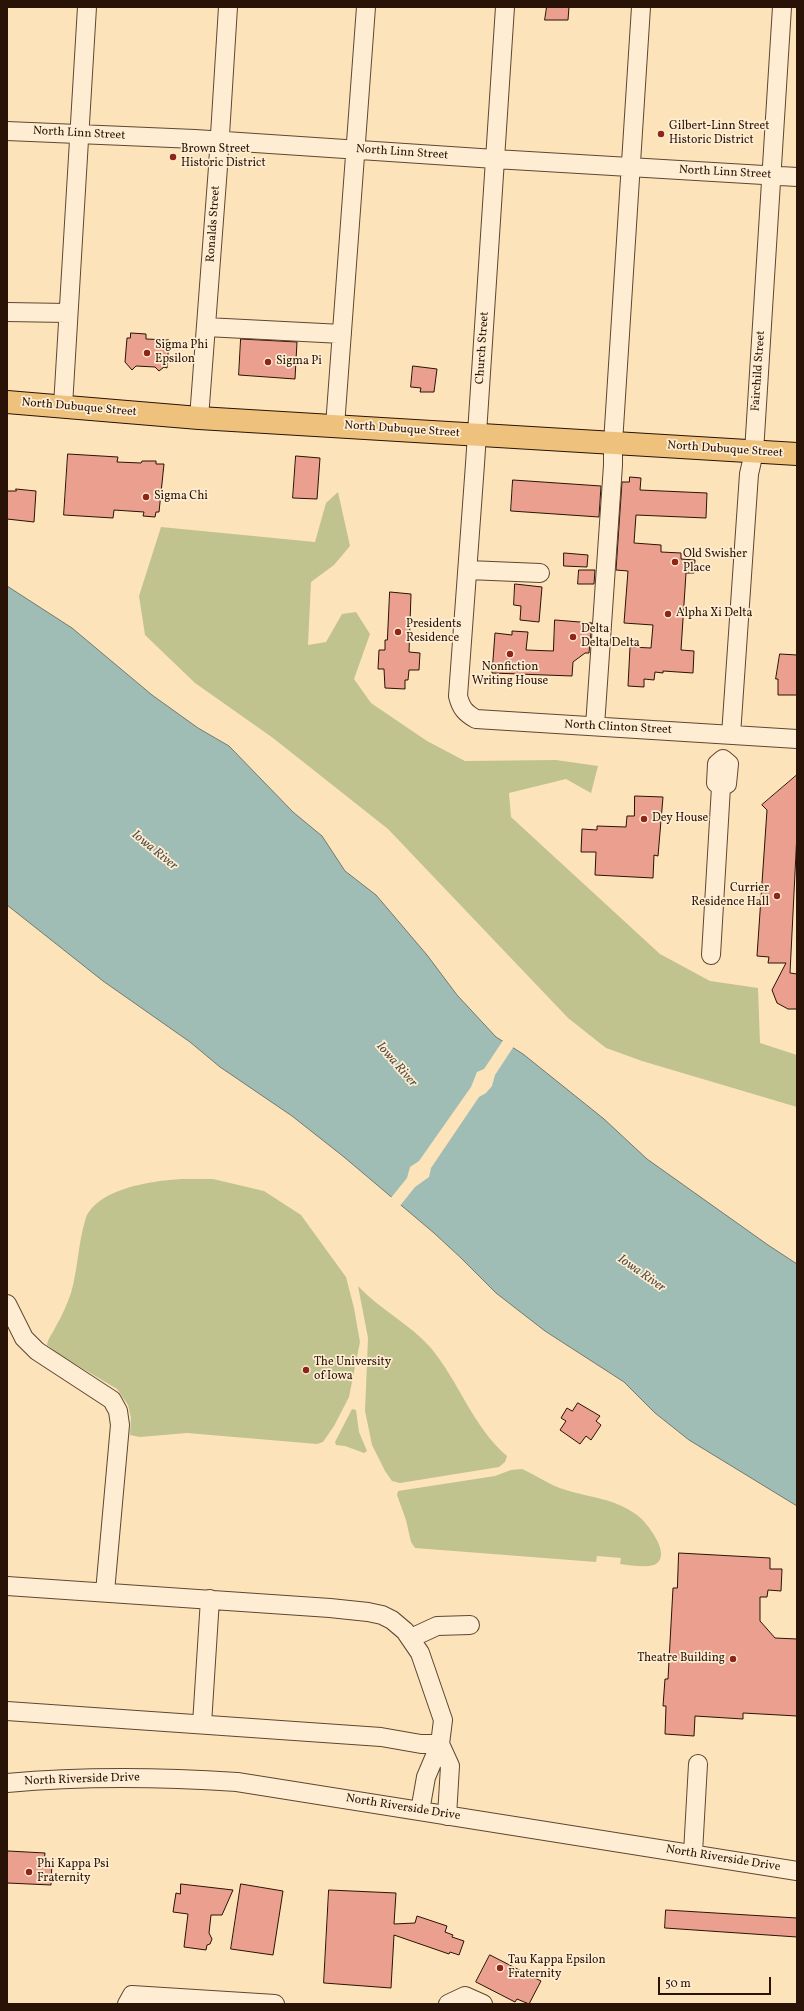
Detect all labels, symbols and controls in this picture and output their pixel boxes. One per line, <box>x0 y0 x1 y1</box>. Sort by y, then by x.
place label: Gilbert-Linn Street Historic District <box>669 120 769 148</box>
street label: North Linn Street <box>32 124 126 144</box>
marker: Gilbert-Linn Street Historic District <box>656 129 666 139</box>
place label: Brown Street Historic District <box>181 143 266 171</box>
street label: North Linn Street <box>355 143 449 163</box>
marker: Brown Street Historic District <box>168 152 178 162</box>
street label: North Linn Street <box>678 163 772 183</box>
street label: Ronalds Street <box>204 185 224 263</box>
street label: Church Street <box>473 311 493 385</box>
street label: Fairchild Street <box>749 330 769 412</box>
place label: Sigma Phi Epsilon <box>155 339 208 367</box>
marker: Sigma Phi Epsilon <box>142 348 152 358</box>
place label: Sigma Pi <box>276 355 322 369</box>
marker: Sigma Pi <box>263 357 273 367</box>
street label: North Dubuque Street <box>21 396 137 420</box>
street label: North Dubuque Street <box>344 419 460 441</box>
street label: North Dubuque Street <box>667 439 783 461</box>
place label: Sigma Chi <box>154 490 208 504</box>
marker: Sigma Chi <box>141 492 151 502</box>
place label: Old Swisher Place <box>683 548 747 576</box>
marker: Old Swisher Place <box>670 557 680 567</box>
place label: Alpha Xi Delta <box>676 607 753 621</box>
marker: Alpha Xi Delta <box>663 609 673 619</box>
place label: Presidents Residence <box>406 618 461 646</box>
place label: Delta Delta Delta <box>581 623 640 651</box>
marker: Presidents Residence <box>393 627 403 637</box>
marker: Delta Delta Delta <box>568 632 578 642</box>
marker: Nonfiction Writing House <box>505 649 515 659</box>
place label: Nonfiction Writing House <box>472 661 548 689</box>
street label: North Clinton Street <box>564 718 672 738</box>
place label: Dey House <box>652 812 708 826</box>
marker: Dey House <box>639 814 649 824</box>
water label: Iowa River <box>128 828 180 874</box>
place label: Currier Residence Hall <box>691 882 769 910</box>
marker: Currier Residence Hall <box>772 891 782 901</box>
water label: Iowa River <box>372 1039 420 1091</box>
water label: Iowa River <box>614 1252 668 1296</box>
place label: The University of Iowa <box>314 1356 391 1384</box>
marker: The University of Iowa <box>301 1365 311 1375</box>
place label: Theatre Building <box>637 1652 725 1666</box>
marker: Theatre Building <box>728 1654 738 1664</box>
street label: North Riverside Drive <box>24 1771 140 1789</box>
street label: North Riverside Drive <box>345 1792 461 1824</box>
street label: North Riverside Drive <box>665 1843 781 1875</box>
place label: Phi Kappa Psi Fraternity <box>37 1858 109 1886</box>
marker: Phi Kappa Psi Fraternity <box>24 1867 34 1877</box>
place label: Tau Kappa Epsilon Fraternity <box>508 1954 606 1982</box>
marker: Tau Kappa Epsilon Fraternity <box>495 1963 505 1973</box>
scale bar <box>660 1969 773 1995</box>
text: 50 m <box>665 1976 691 1992</box>

